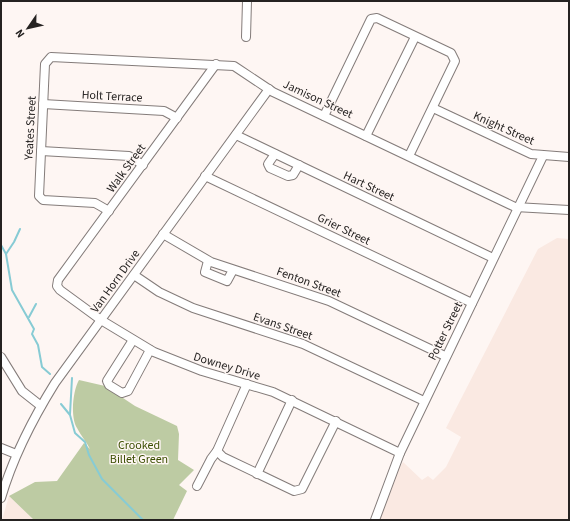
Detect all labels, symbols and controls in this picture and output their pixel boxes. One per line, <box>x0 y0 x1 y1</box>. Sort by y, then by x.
north arrow <box>8 8 48 48</box>
text: N <box>12 26 28 41</box>
street label: Jamison Street <box>280 76 355 123</box>
street label: Holt Terrace <box>81 86 143 107</box>
street label: Yeates Street <box>20 96 41 162</box>
street label: Knight Street <box>470 107 537 150</box>
street label: Walk Street <box>103 140 150 196</box>
street label: Hart Street <box>340 167 397 206</box>
street label: Grier Street <box>314 209 373 250</box>
street label: Van Horn Drive <box>87 246 144 316</box>
street label: Fenton Street <box>274 263 344 302</box>
street label: Potter Street <box>424 299 467 363</box>
street label: Evans Street <box>251 308 315 345</box>
street label: Downey Drive <box>191 348 262 385</box>
park label: Crooked Billet Green <box>110 437 168 468</box>

